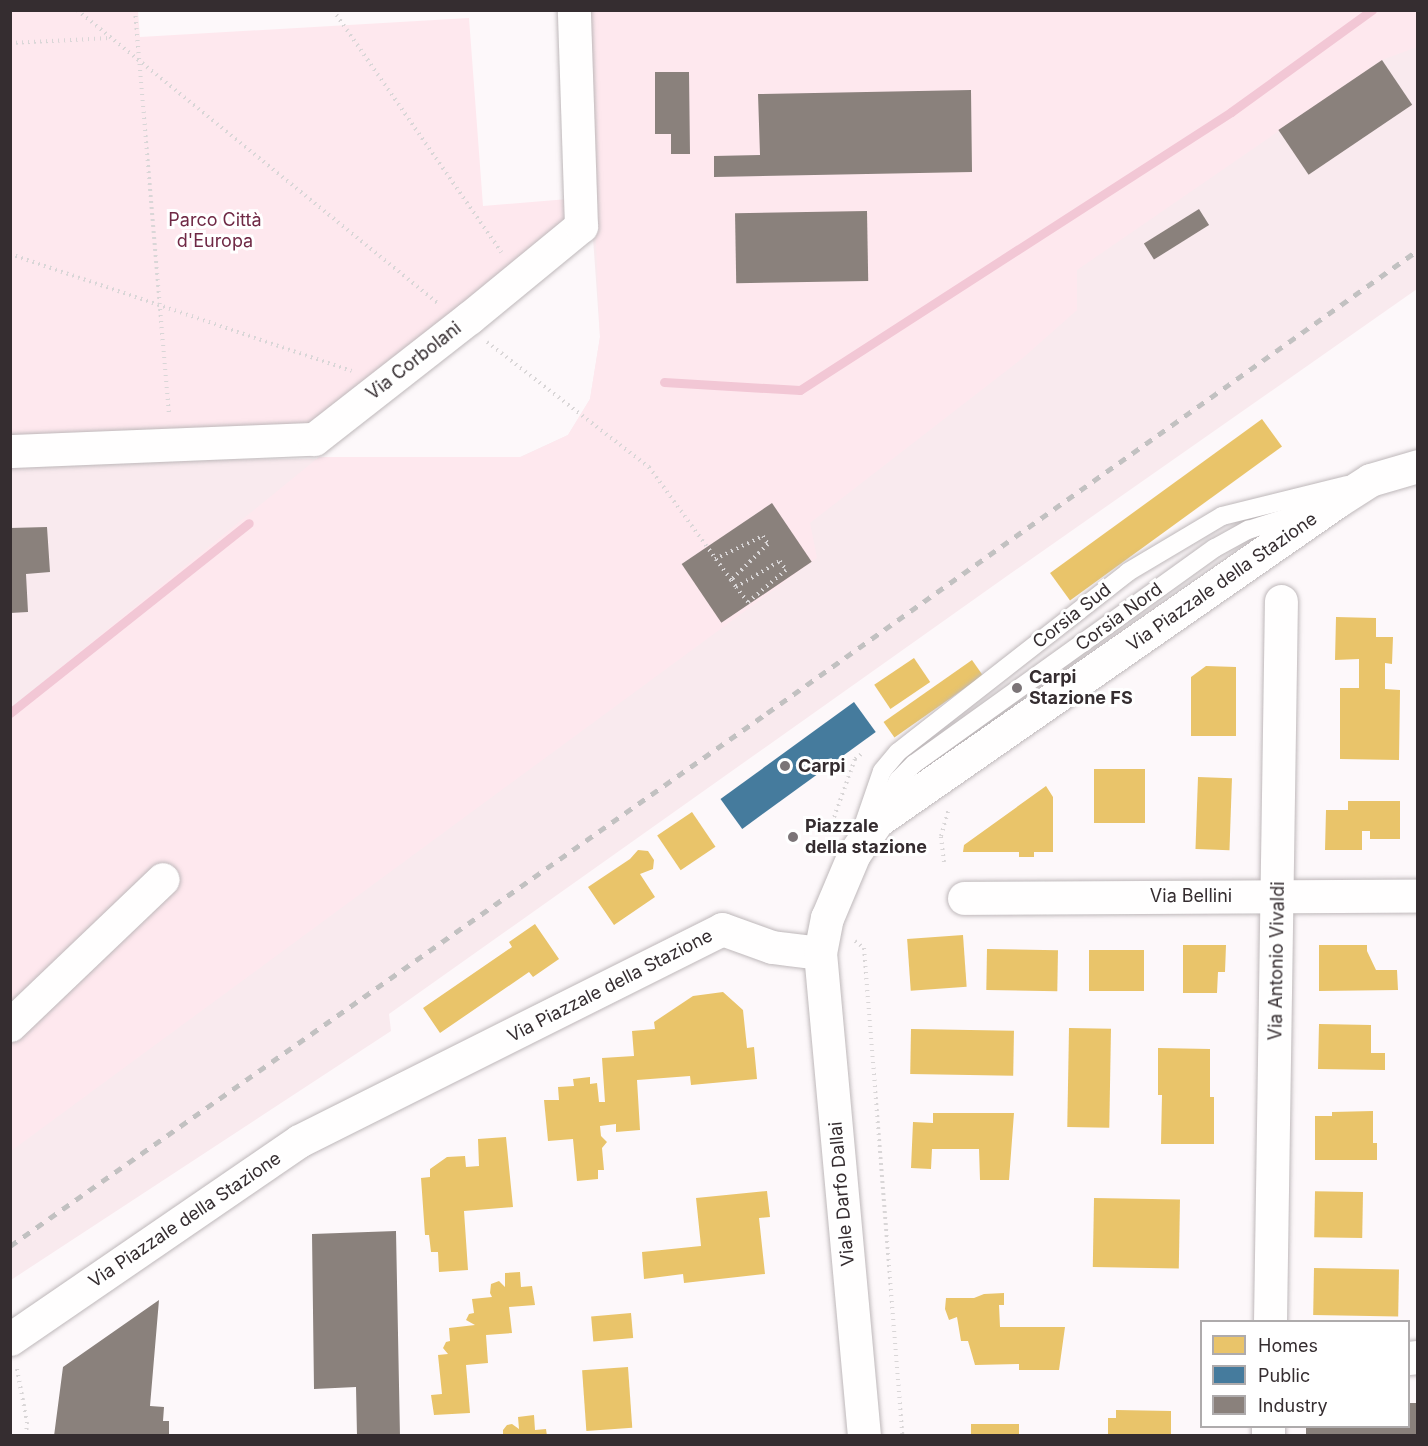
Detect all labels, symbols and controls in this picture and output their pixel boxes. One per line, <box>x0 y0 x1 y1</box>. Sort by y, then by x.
park label: Parco Città d'Europa <box>168 210 262 252</box>
street label: Via Corbolani <box>362 317 466 405</box>
street label: Via Piazzale della Stazione <box>1123 508 1321 656</box>
street label: Corsia Nord <box>1072 578 1166 656</box>
street label: Corsia Sud <box>1029 579 1115 653</box>
place label: Carpi Stazione FS <box>1029 667 1133 710</box>
marker: Carpi Stazione FS <box>1010 681 1024 695</box>
place label: Carpi <box>798 755 845 777</box>
marker: Carpi <box>776 757 794 775</box>
place label: Piazzale della stazione <box>805 816 927 858</box>
marker: Piazzale della stazione <box>786 830 800 844</box>
street label: Via Antonio Vivaldi <box>1265 881 1289 1041</box>
street label: Via Bellini <box>1150 885 1232 907</box>
street label: Via Piazzale della Stazione <box>504 925 716 1047</box>
street label: Viale Darfo Dallai <box>825 1121 859 1267</box>
street label: Via Piazzale della Stazione <box>85 1148 285 1292</box>
legend <box>1200 1320 1410 1428</box>
text: Homes <box>1258 1335 1318 1356</box>
text: Public <box>1258 1365 1310 1386</box>
text: Industry <box>1258 1395 1328 1416</box>

